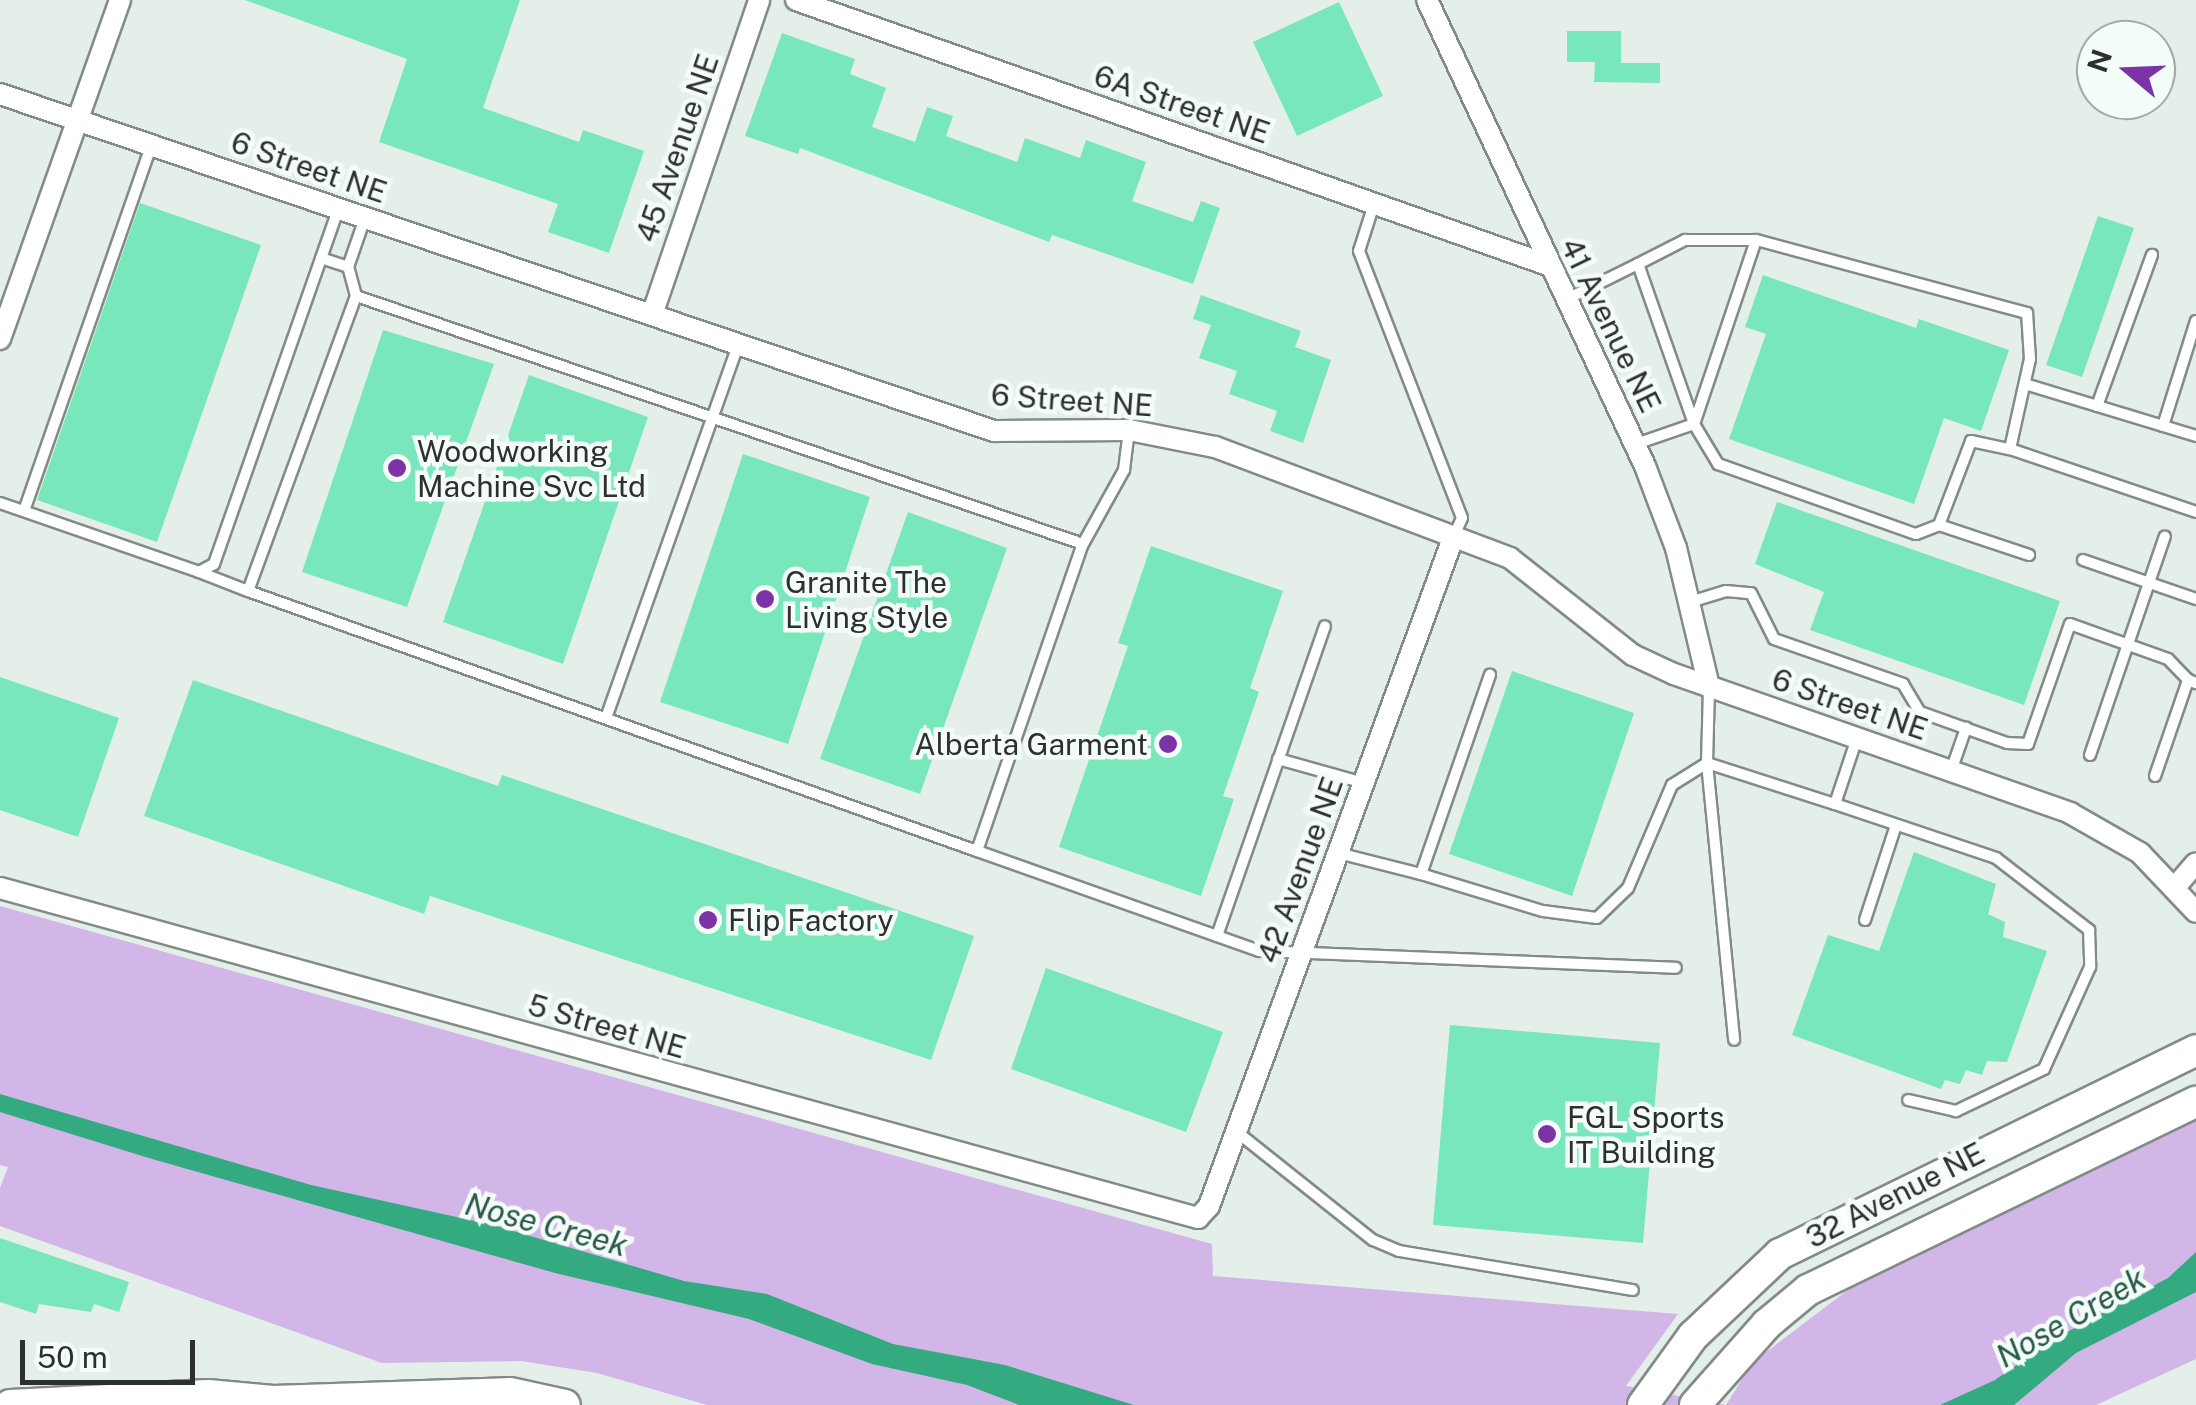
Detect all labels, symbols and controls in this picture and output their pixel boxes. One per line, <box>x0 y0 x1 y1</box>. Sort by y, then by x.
north arrow <box>2076 20 2176 120</box>
text: N <box>2080 45 2118 76</box>
street label: 45 Avenue NE <box>628 49 726 247</box>
street label: 6A Street NE <box>1089 57 1275 151</box>
street label: 6 Street NE <box>226 124 392 210</box>
street label: 41 Avenue NE <box>1553 232 1669 418</box>
street label: 6 Street NE <box>990 376 1154 424</box>
place label: Woodworking Machine Svc Ltd <box>417 433 646 504</box>
marker: Woodworking Machine Svc Ltd <box>386 457 408 479</box>
place label: Granite The Living Style <box>785 564 948 634</box>
marker: Granite The Living Style <box>754 588 776 610</box>
street label: 6 Street NE <box>1767 661 1933 747</box>
place label: Alberta Garment <box>915 726 1148 762</box>
marker: Alberta Garment <box>1157 733 1179 755</box>
street label: 42 Avenue NE <box>1250 772 1350 968</box>
place label: Flip Factory <box>728 902 894 938</box>
marker: Flip Factory <box>697 909 719 931</box>
street label: 5 Street NE <box>524 986 690 1066</box>
place label: FGL Sports IT Building <box>1567 1099 1724 1170</box>
marker: FGL Sports IT Building <box>1536 1123 1558 1145</box>
street label: 32 Avenue NE <box>1800 1135 1990 1255</box>
water label: Nose Creek <box>461 1185 631 1265</box>
water label: Nose Creek <box>1989 1260 2153 1376</box>
scale bar <box>25 1320 200 1382</box>
text: 50 m <box>37 1339 108 1375</box>

